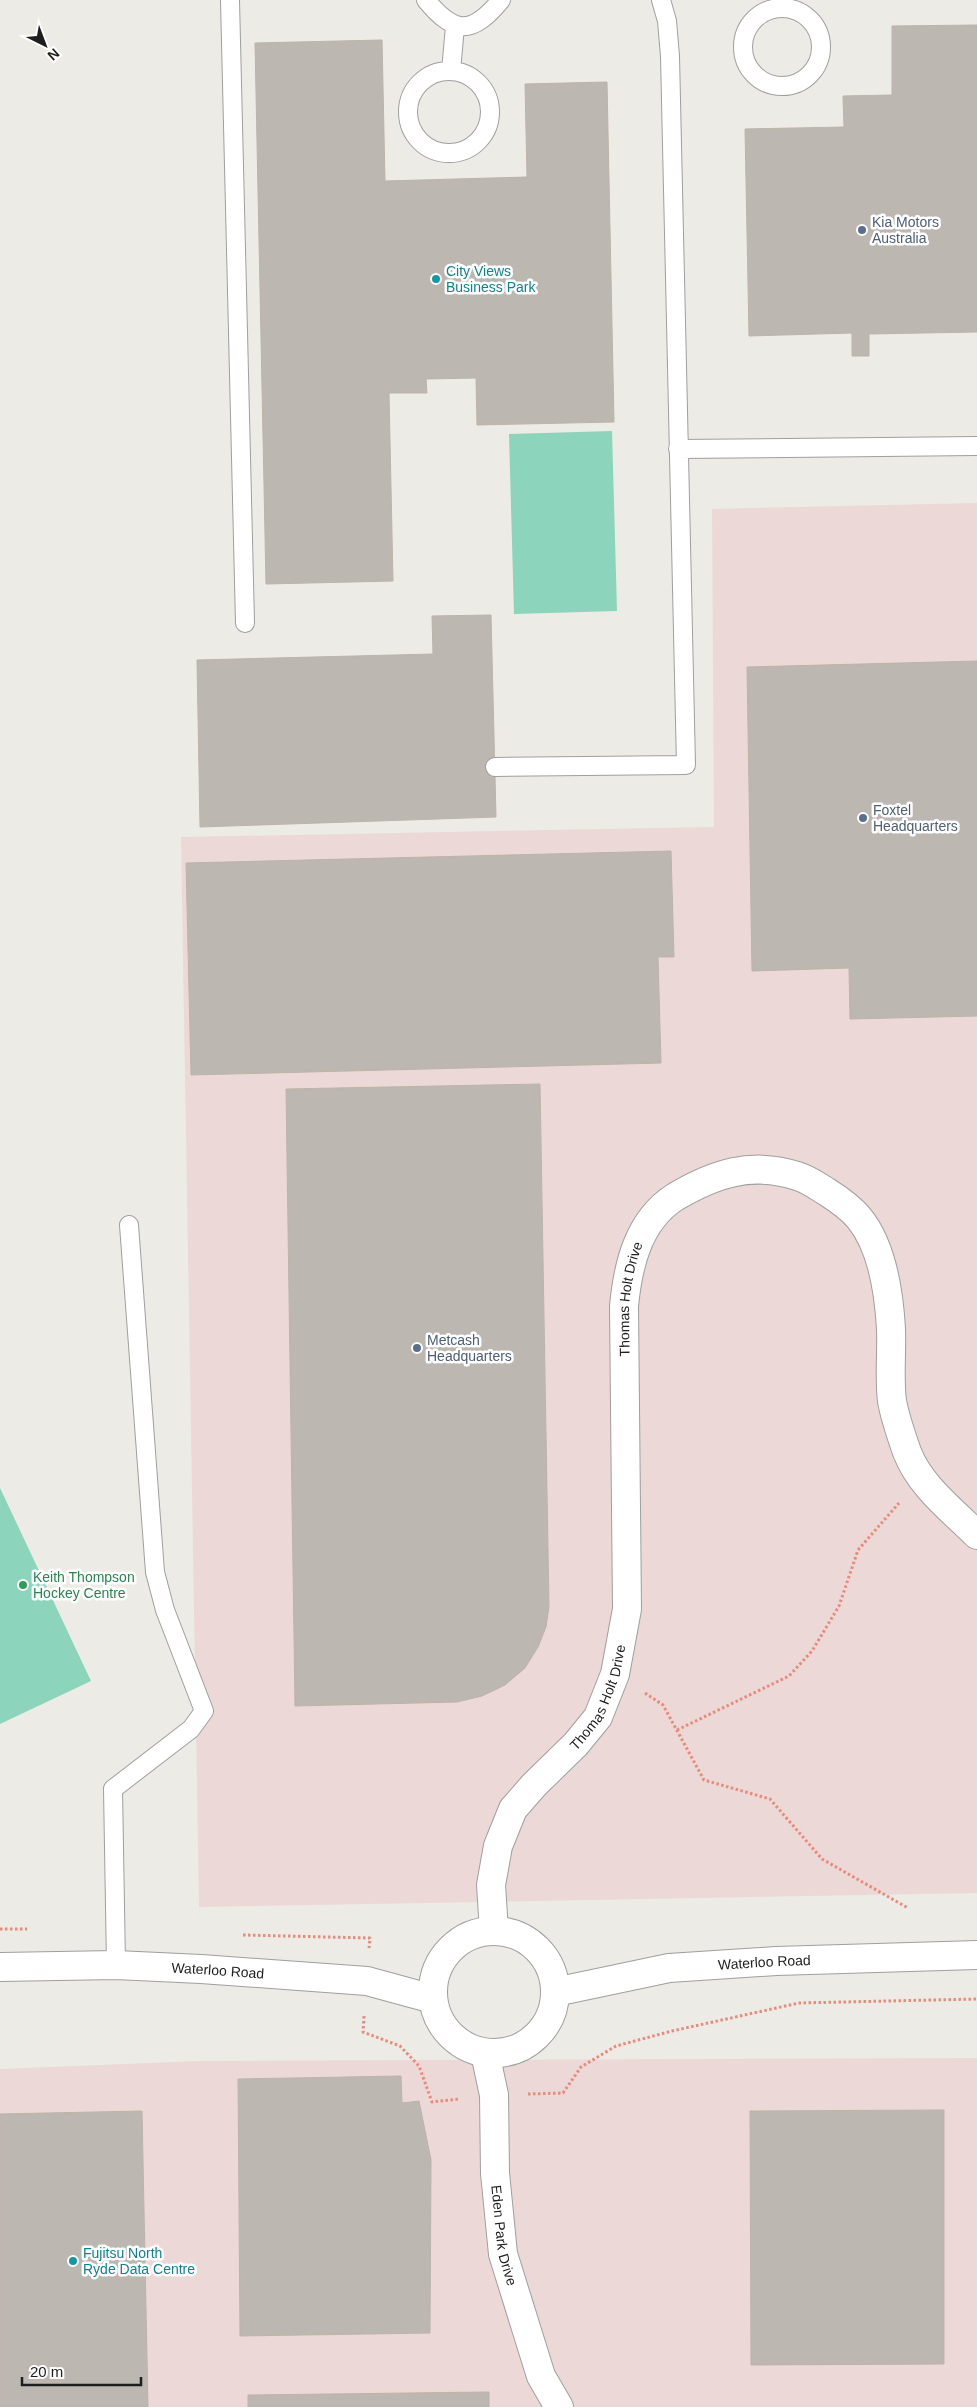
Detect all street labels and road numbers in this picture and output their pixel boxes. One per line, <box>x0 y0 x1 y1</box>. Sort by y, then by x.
street label: Thomas Holt Drive <box>616 1239 646 1357</box>
street label: Thomas Holt Drive <box>567 1643 628 1753</box>
street label: Waterloo Road <box>717 1952 811 1973</box>
street label: Waterloo Road <box>171 1960 265 1982</box>
street label: Eden Park Drive <box>488 2184 520 2288</box>

